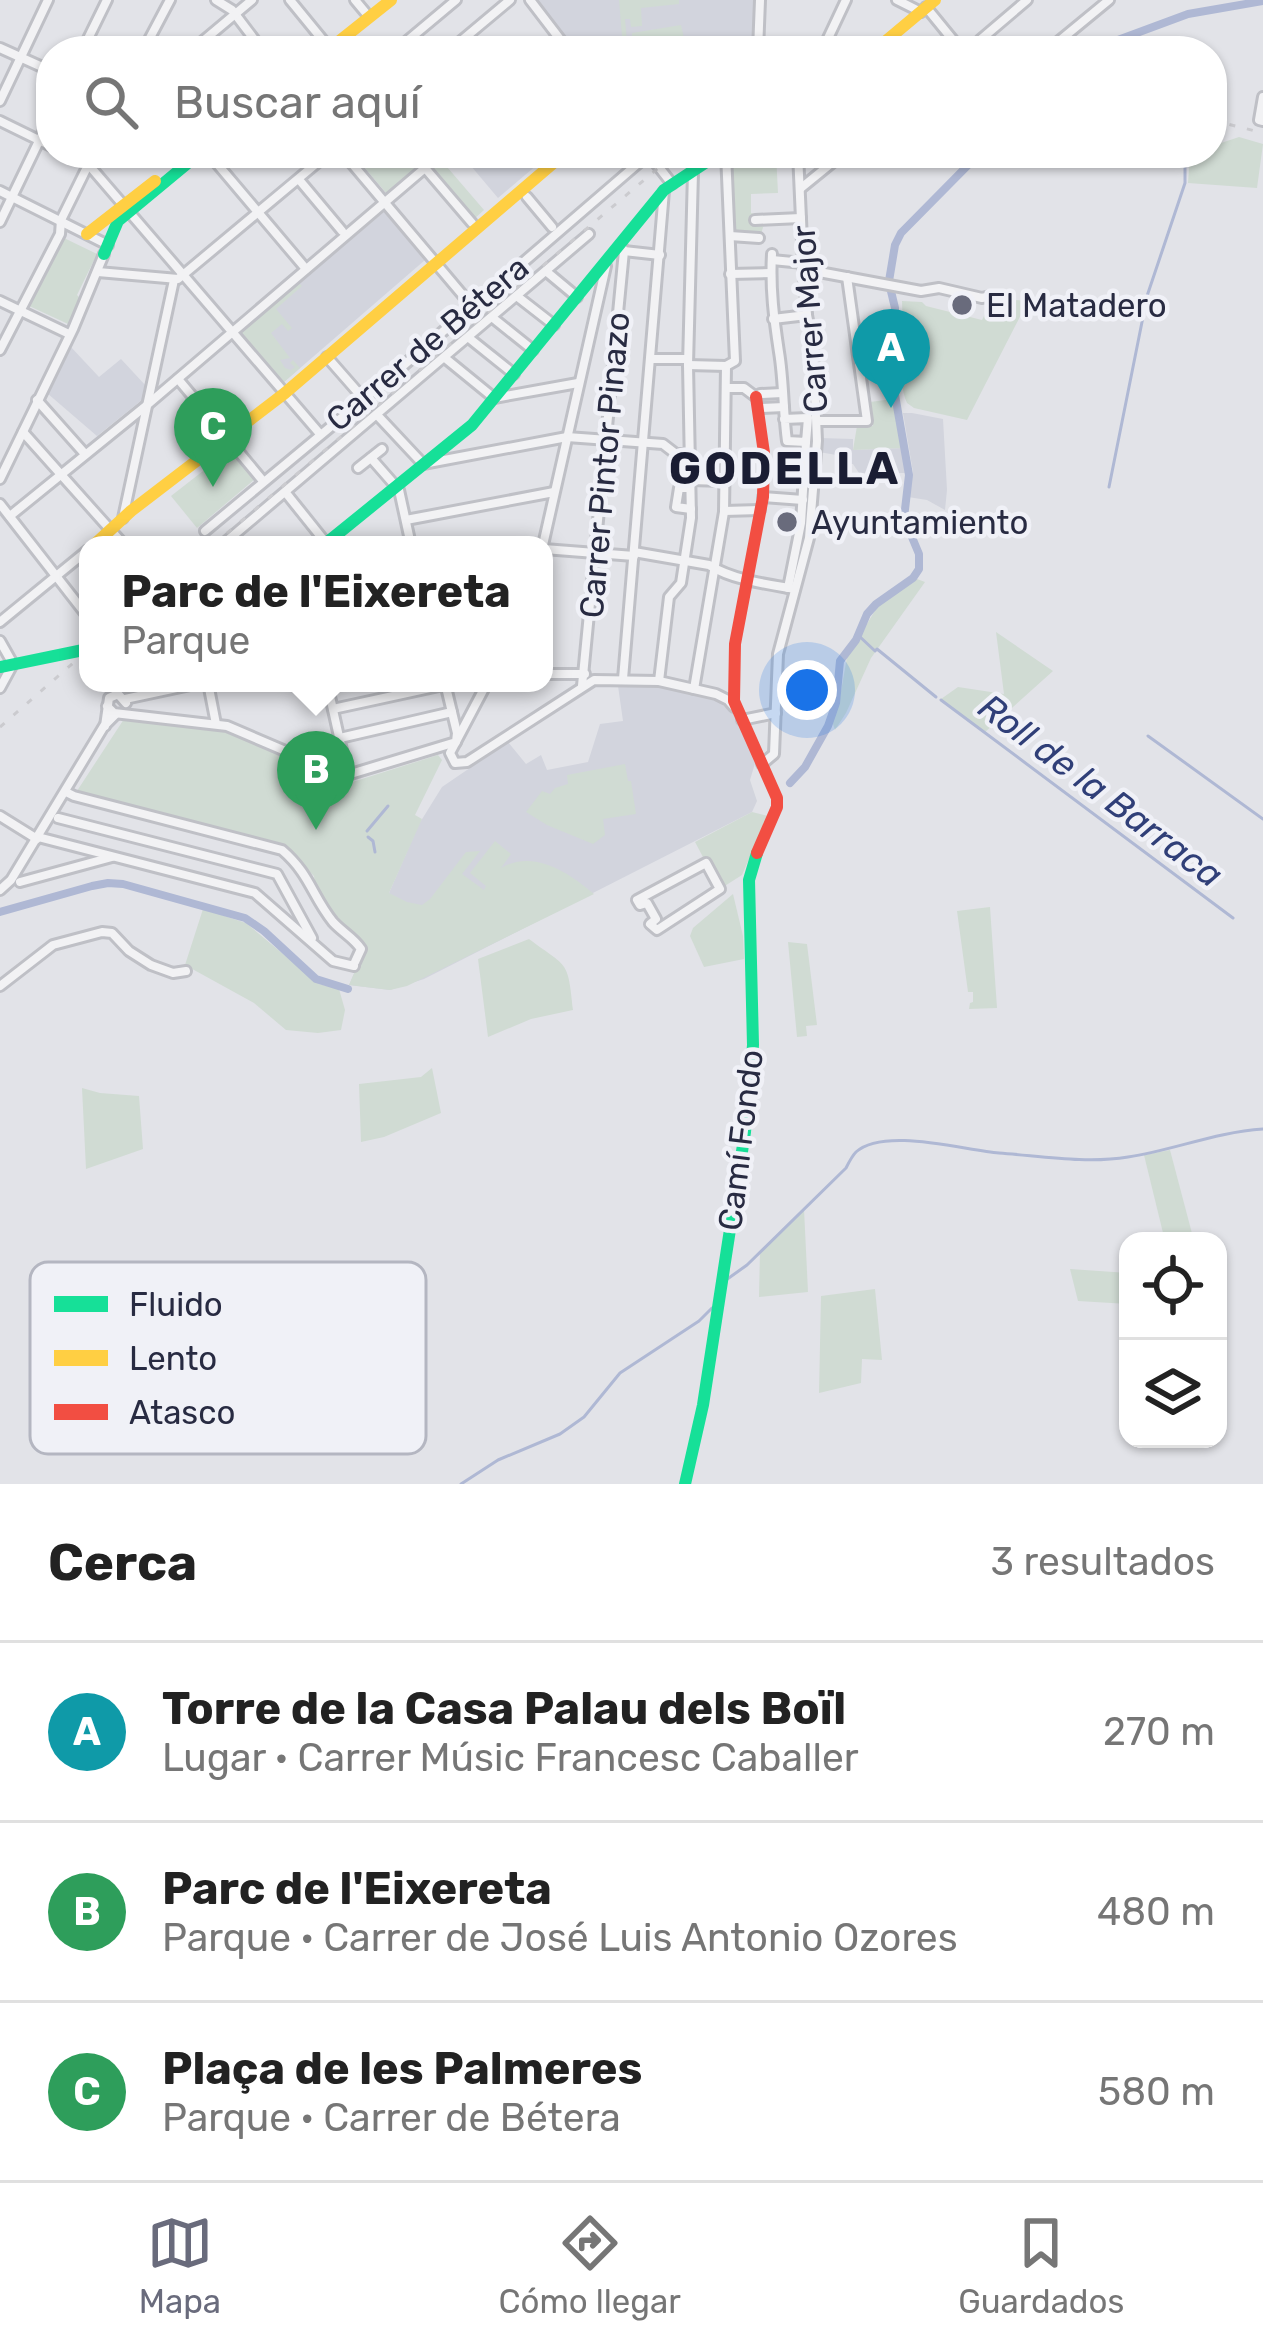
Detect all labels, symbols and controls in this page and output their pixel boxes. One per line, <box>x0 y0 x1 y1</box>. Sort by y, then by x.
search box <box>36 36 1227 168</box>
icon: search <box>78 69 144 135</box>
text: Buscar aquí <box>174 76 421 129</box>
street label: Carrer Major <box>783 223 836 414</box>
street label: Carrer de Bétera <box>318 248 536 439</box>
place label: El Matadero <box>986 286 1167 325</box>
marker: El Matadero <box>949 292 975 318</box>
pin: A <box>852 309 930 408</box>
street label: Carrer Pintor Pinazo <box>572 310 637 620</box>
pin: C <box>174 388 252 487</box>
district label: GODELLA <box>669 442 901 495</box>
place label: Ayuntamiento <box>811 503 1028 542</box>
marker: Ayuntamiento <box>774 509 800 535</box>
popup <box>79 536 553 692</box>
text: Parc de l'Eixereta <box>121 565 511 618</box>
text: Parque <box>121 618 250 664</box>
your location <box>777 660 837 720</box>
water label: Roll de la Barraca <box>970 685 1231 896</box>
pin: B <box>277 731 355 830</box>
street label: Camí Fondo <box>710 1047 771 1233</box>
map controls <box>1119 1232 1227 1448</box>
button: locate <box>1119 1232 1227 1340</box>
legend <box>30 1262 426 1454</box>
text: Fluido <box>129 1285 223 1324</box>
text: Lento <box>129 1339 217 1378</box>
button: layers <box>1119 1340 1227 1448</box>
text: Atasco <box>129 1393 235 1432</box>
text: Cerca <box>48 1532 197 1593</box>
text: 3 resultados <box>991 1539 1215 1585</box>
text: Torre de la Casa Palau dels Boïl <box>162 1682 846 1735</box>
text: A <box>73 1709 101 1755</box>
text: 270 m <box>1103 1709 1215 1755</box>
text: Lugar · Carrer Músic Francesc Caballer <box>162 1735 859 1781</box>
text: Parc de l'Eixereta <box>162 1862 552 1915</box>
text: B <box>73 1889 101 1935</box>
text: 480 m <box>1097 1889 1215 1935</box>
text: Parque · Carrer de José Luis Antonio Ozores <box>162 1915 958 1961</box>
text: Plaça de les Palmeres <box>162 2042 642 2095</box>
text: C <box>73 2069 101 2115</box>
text: 580 m <box>1098 2069 1215 2115</box>
text: Parque · Carrer de Bétera <box>162 2095 621 2141</box>
tab: Mapa <box>139 2210 221 2321</box>
tab: Cómo llegar <box>499 2210 681 2321</box>
tab: Guardados <box>958 2210 1124 2321</box>

